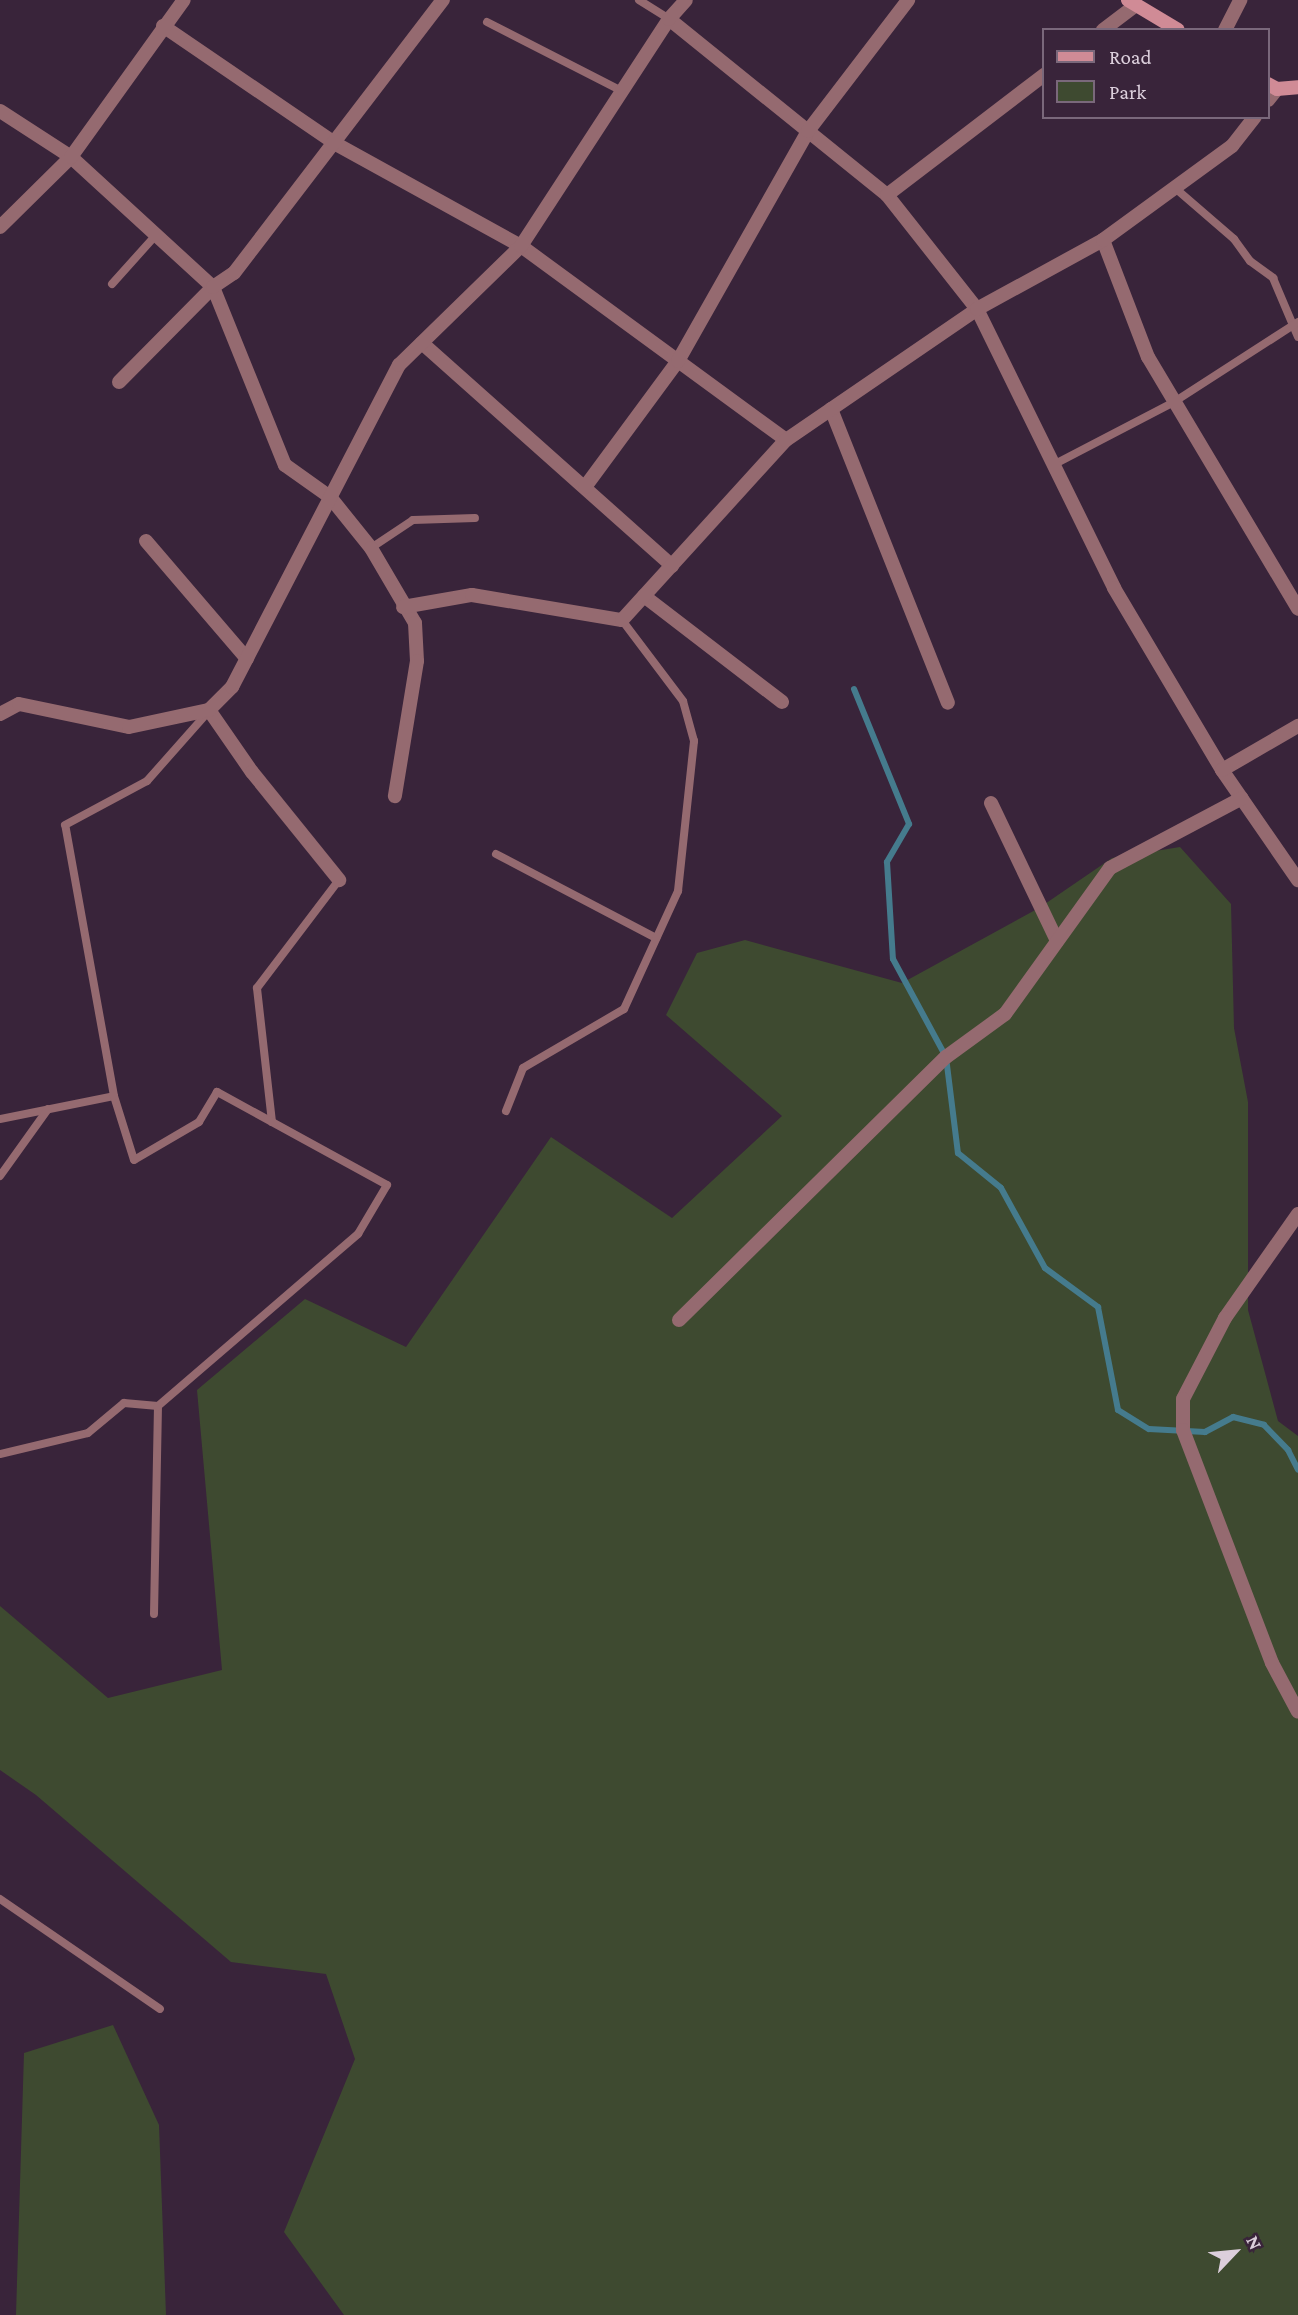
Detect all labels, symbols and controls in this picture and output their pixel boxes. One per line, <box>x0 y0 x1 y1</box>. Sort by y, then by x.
legend <box>1042 28 1270 119</box>
text: Road <box>1109 45 1152 69</box>
text: Park <box>1109 80 1146 104</box>
north arrow <box>1200 2217 1270 2287</box>
text: N <box>1242 2232 1267 2253</box>

